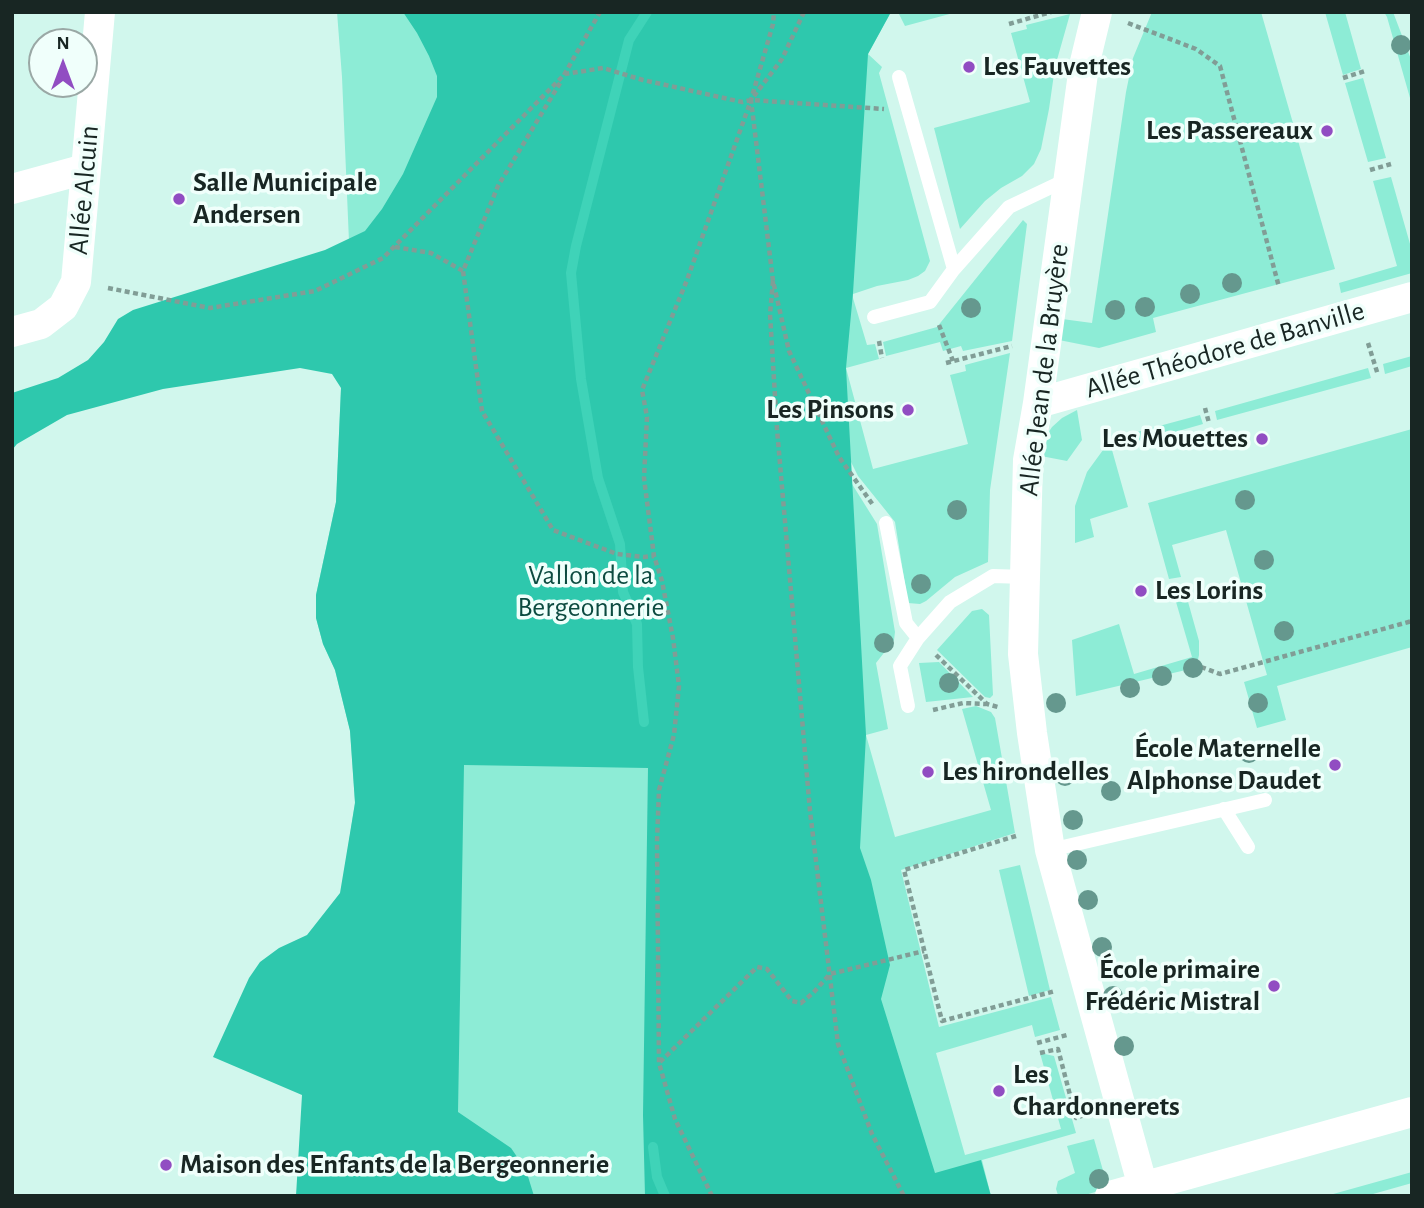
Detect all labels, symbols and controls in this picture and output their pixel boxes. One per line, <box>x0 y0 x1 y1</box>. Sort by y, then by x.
north arrow <box>28 28 98 98</box>
text: N <box>56 34 70 53</box>
place label: Les Fauvettes <box>983 50 1131 84</box>
marker: Les Fauvettes <box>961 59 977 75</box>
place label: Les Passereaux <box>1146 114 1313 148</box>
marker: Les Passereaux <box>1319 123 1335 139</box>
street label: Allée Alcuin <box>62 124 106 256</box>
place label: Salle Municipale Andersen <box>193 166 377 232</box>
marker: Salle Municipale Andersen <box>171 191 187 207</box>
street label: Allée Jean de la Bruyère <box>1012 242 1076 498</box>
street label: Allée Théodore de Banville <box>1082 294 1368 406</box>
place label: Les Pinsons <box>766 393 894 427</box>
marker: Les Pinsons <box>900 402 916 418</box>
place label: Les Mouettes <box>1102 422 1248 456</box>
marker: Les Mouettes <box>1254 431 1270 447</box>
park label: Vallon de la Bergeonnerie <box>518 559 664 625</box>
place label: Les Lorins <box>1155 574 1263 608</box>
marker: Les Lorins <box>1133 583 1149 599</box>
place label: École Maternelle Alphonse Daudet <box>1127 732 1321 798</box>
place label: Les hirondelles <box>942 755 1109 789</box>
marker: École Maternelle Alphonse Daudet <box>1327 757 1343 773</box>
marker: Les hirondelles <box>920 764 936 780</box>
place label: École primaire Frédéric Mistral <box>1085 953 1260 1019</box>
marker: École primaire Frédéric Mistral <box>1266 978 1282 994</box>
place label: Les Chardonnerets <box>1013 1058 1180 1124</box>
marker: Les Chardonnerets <box>991 1083 1007 1099</box>
place label: Maison des Enfants de la Bergeonnerie <box>180 1148 609 1182</box>
marker: Maison des Enfants de la Bergeonnerie <box>158 1157 174 1173</box>

